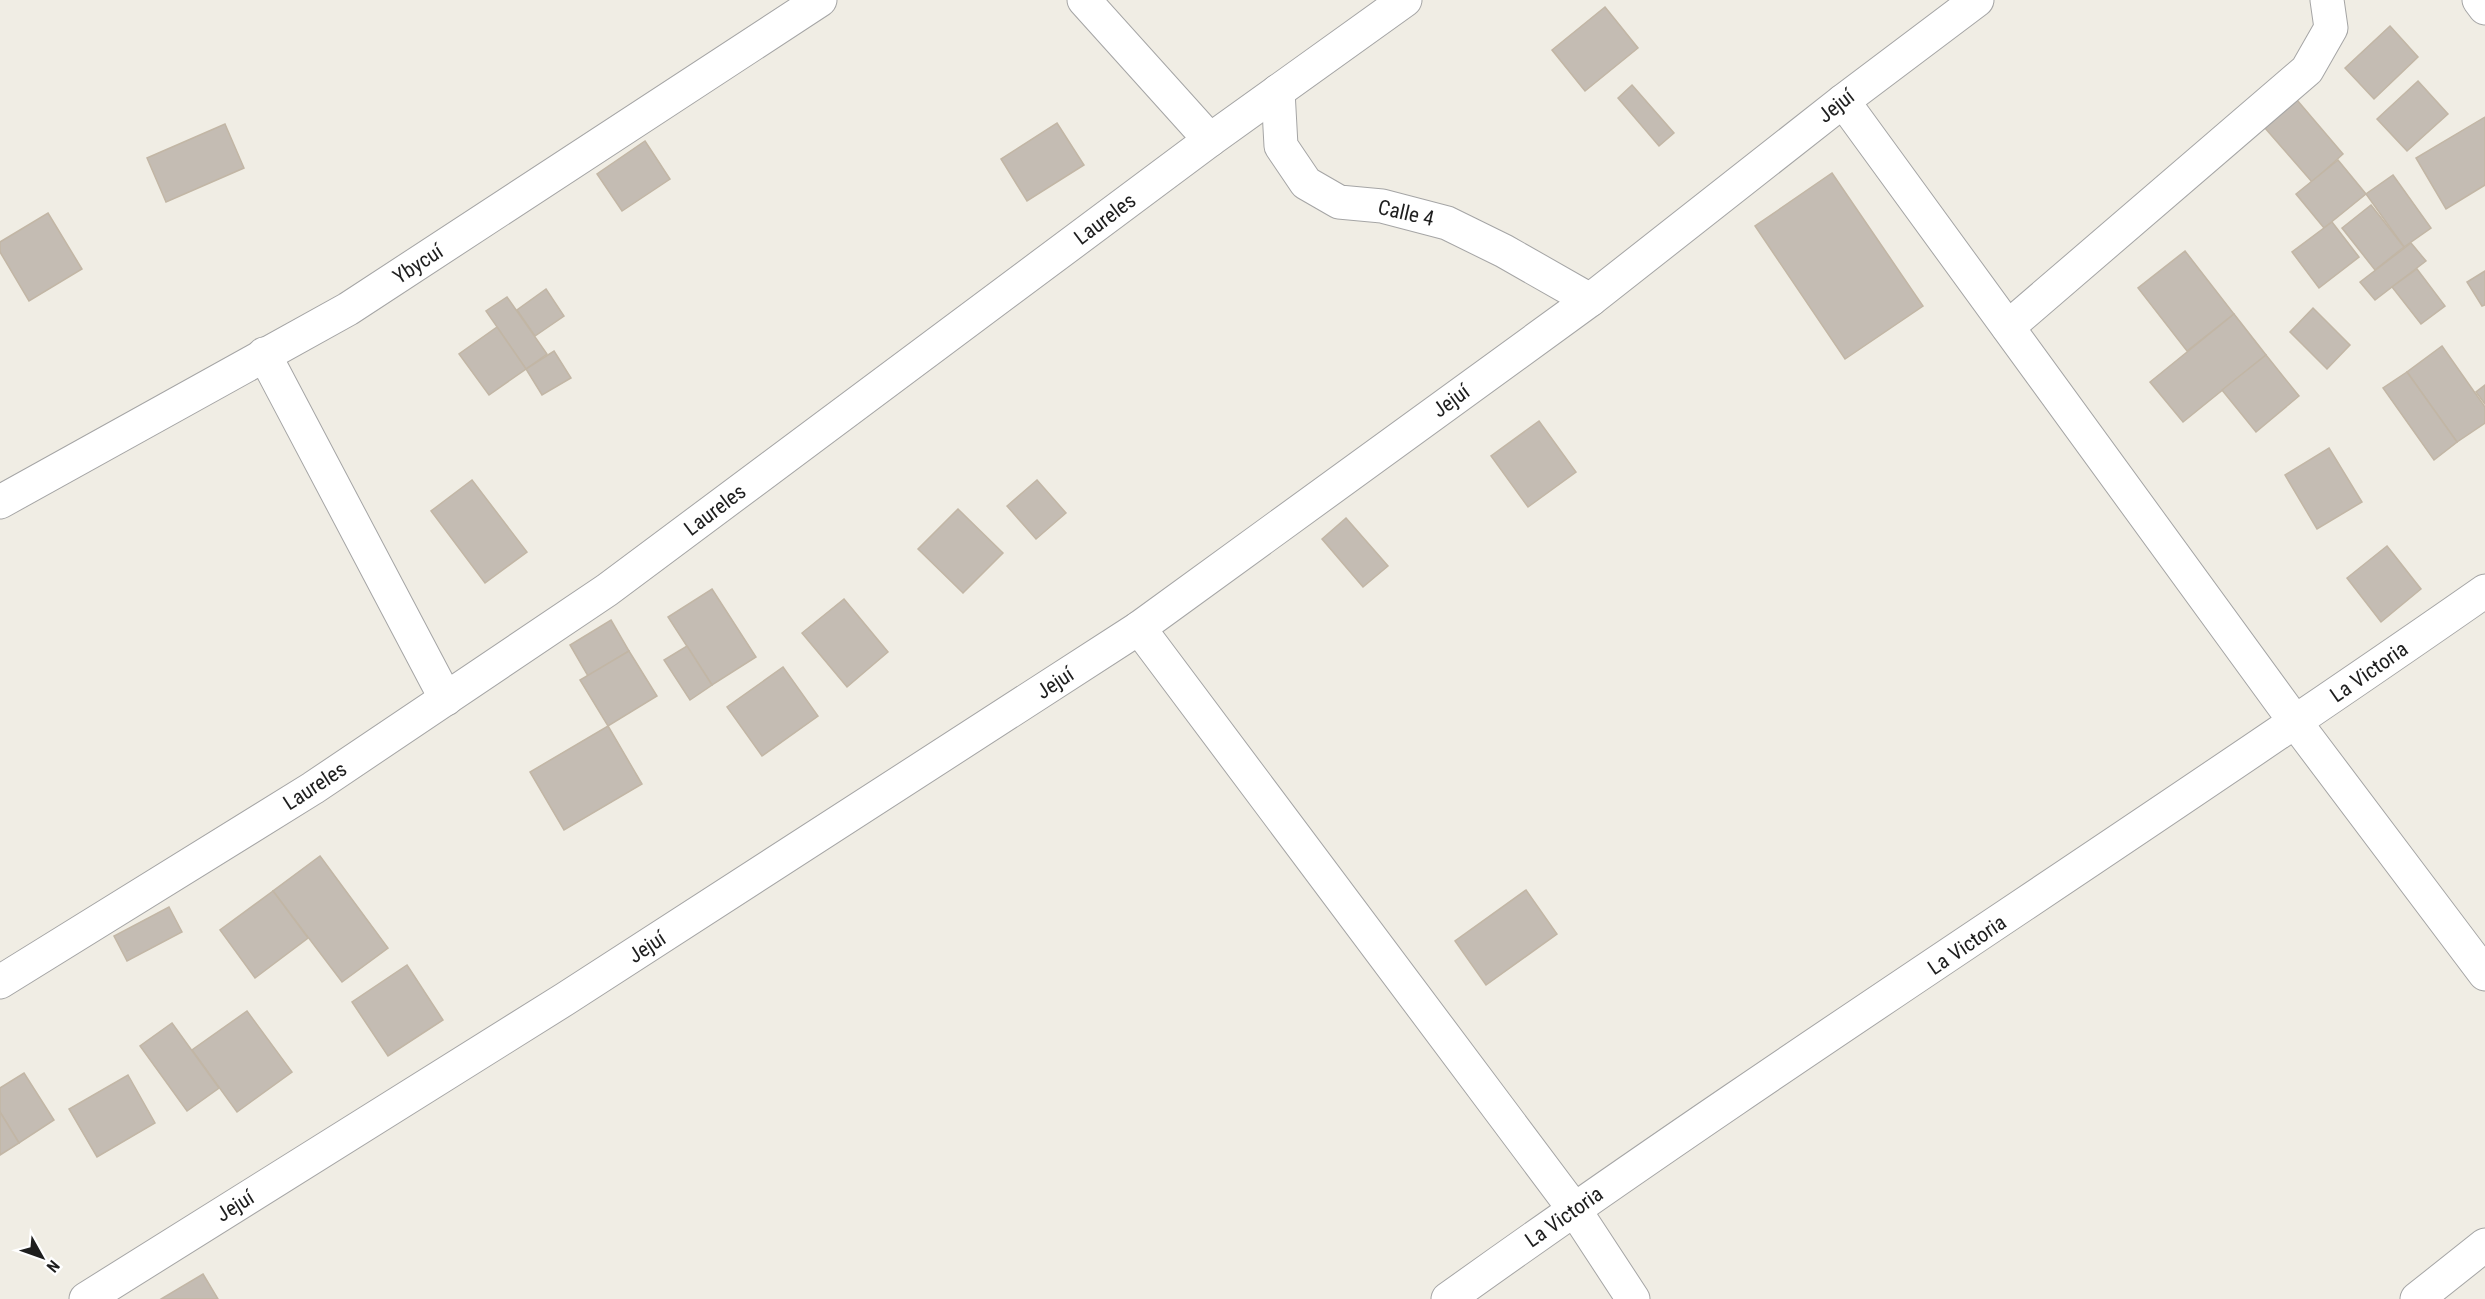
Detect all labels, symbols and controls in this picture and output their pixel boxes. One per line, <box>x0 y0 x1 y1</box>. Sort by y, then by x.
street label: Jejuí <box>1813 84 1860 128</box>
street label: Laureles <box>1070 188 1140 250</box>
street label: Calle 4 <box>1376 195 1436 231</box>
street label: Ybycuí <box>389 238 448 289</box>
street label: Jejuí <box>1428 379 1475 422</box>
street label: Laureles <box>680 479 750 541</box>
street label: La Victoria <box>2326 637 2412 707</box>
street label: Jejuí <box>1032 662 1079 704</box>
street label: Laureles <box>279 757 351 815</box>
street label: La Victoria <box>1923 910 2011 980</box>
street label: Jejuí <box>624 926 671 968</box>
street label: La Victoria <box>1521 1182 1607 1252</box>
street label: Jejuí <box>212 1185 259 1227</box>
north arrow <box>12 1227 72 1287</box>
text: N <box>43 1256 64 1276</box>

